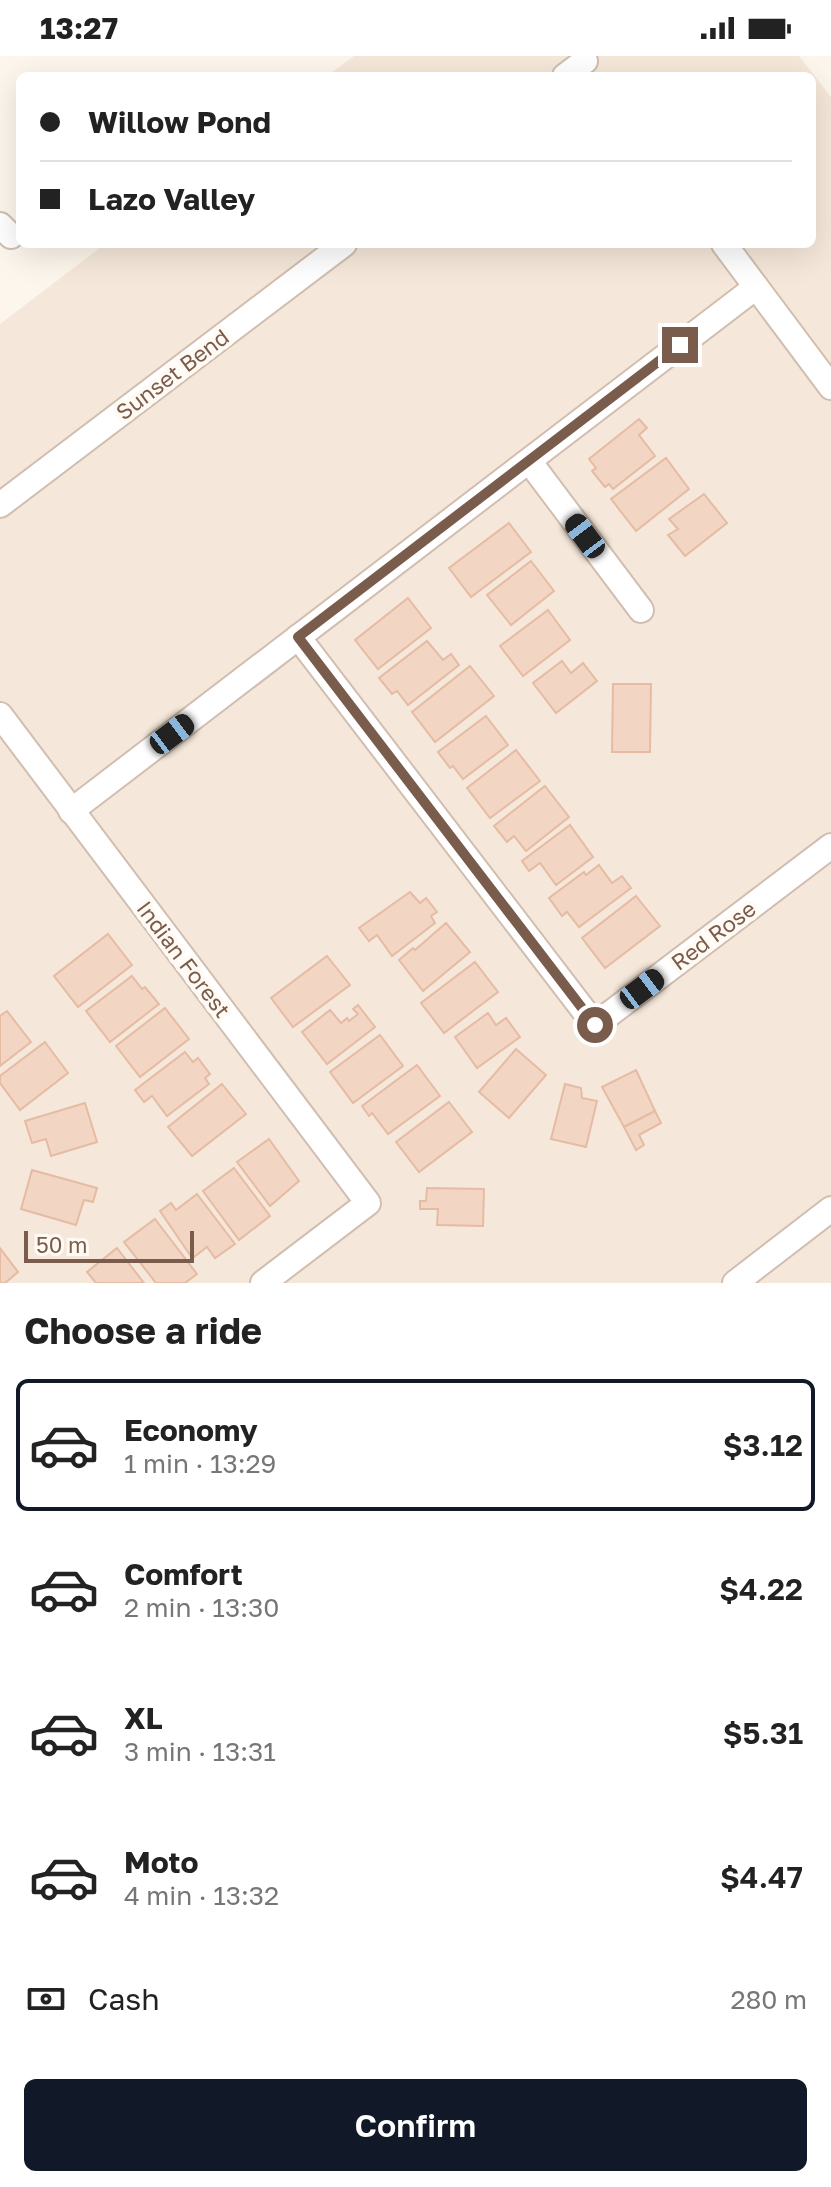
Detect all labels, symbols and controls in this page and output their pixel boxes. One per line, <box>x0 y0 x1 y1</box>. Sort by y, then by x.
text: 13:27 <box>40 10 118 46</box>
text: Willow Pond <box>88 104 271 140</box>
text: Lazo Valley <box>88 181 255 217</box>
street label: Sunset Bend <box>110 323 234 425</box>
route end <box>662 327 698 363</box>
car <box>561 510 609 562</box>
car <box>146 710 198 758</box>
street label: Red Rose <box>665 894 761 976</box>
street label: Indian Forest <box>131 895 237 1023</box>
car <box>616 965 668 1013</box>
route start <box>577 1007 613 1043</box>
scale bar <box>24 1227 194 1263</box>
text: 50 m <box>36 1231 87 1258</box>
text: Choose a ride <box>24 1309 262 1352</box>
icon: car <box>28 1409 100 1481</box>
text: Economy <box>124 1412 258 1448</box>
text: $3.12 <box>723 1427 803 1463</box>
text: 1 min · 13:29 <box>124 1448 276 1479</box>
icon: car <box>28 1553 100 1625</box>
text: Comfort <box>124 1556 243 1592</box>
text: $4.22 <box>719 1571 803 1607</box>
text: 2 min · 13:30 <box>124 1592 279 1623</box>
icon: car <box>28 1697 100 1769</box>
text: XL <box>124 1700 163 1736</box>
text: $5.31 <box>723 1715 803 1751</box>
text: 3 min · 13:31 <box>124 1736 276 1767</box>
icon: car <box>28 1841 100 1913</box>
text: Moto <box>124 1844 199 1880</box>
text: $4.47 <box>720 1859 803 1895</box>
text: 4 min · 13:32 <box>124 1880 279 1911</box>
icon: cash <box>24 1977 68 2021</box>
text: Cash <box>88 1981 160 2017</box>
text: 280 m <box>730 1984 807 2015</box>
button: Confirm <box>24 2079 807 2171</box>

